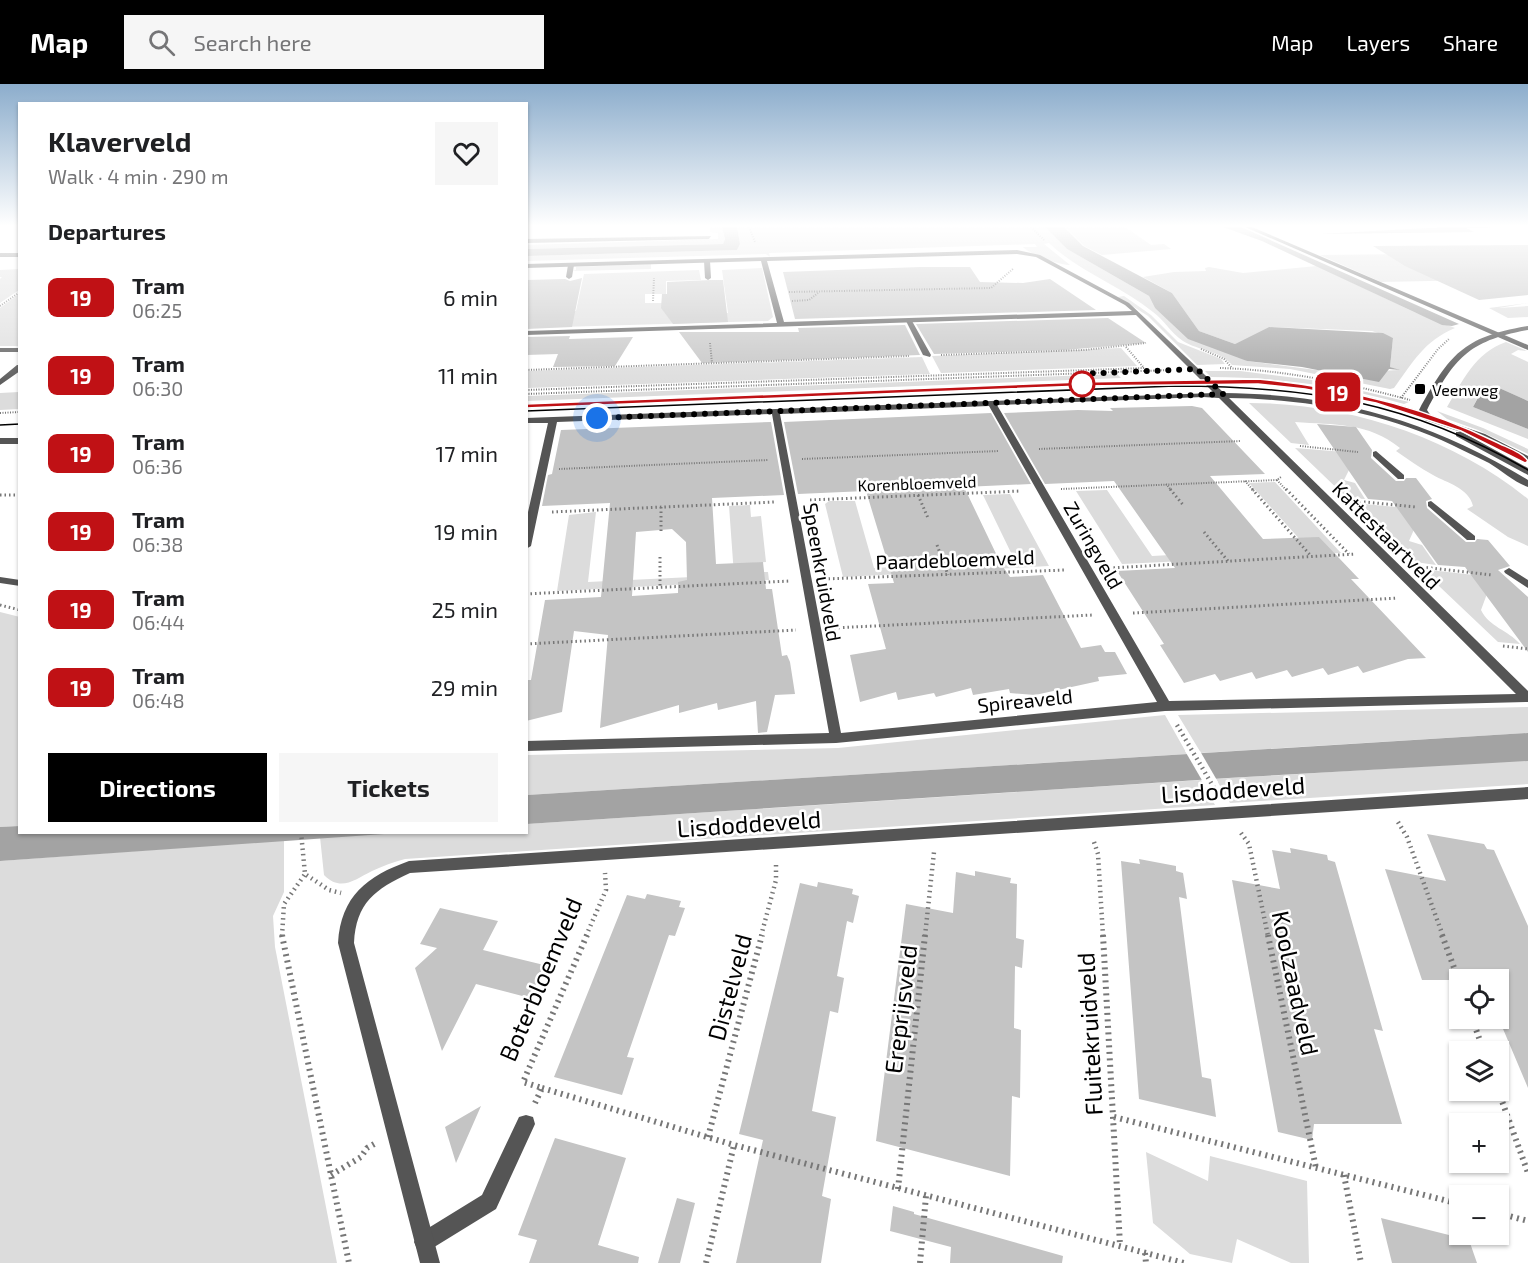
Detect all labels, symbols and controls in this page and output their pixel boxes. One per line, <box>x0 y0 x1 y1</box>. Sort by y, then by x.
search box <box>124 15 544 69</box>
text: Map <box>30 25 88 59</box>
icon: search <box>145 26 178 59</box>
text: Search here <box>193 29 312 55</box>
text: Map <box>1271 30 1313 55</box>
text: Layers <box>1346 30 1410 55</box>
text: Share <box>1443 30 1498 55</box>
button: heart <box>435 122 498 185</box>
text: Klaverveld <box>48 124 191 158</box>
text: Walk · 4 min · 290 m <box>48 164 228 188</box>
text: Departures <box>48 218 166 244</box>
text: Tram <box>132 272 185 298</box>
text: 6 min <box>443 284 498 310</box>
text: 19 <box>70 285 92 310</box>
text: 06:25 <box>132 298 182 322</box>
text: Tram <box>132 350 185 376</box>
text: 11 min <box>438 362 498 388</box>
text: 19 <box>70 363 92 388</box>
unlabelled marker <box>1069 371 1095 397</box>
line badge: 19 <box>1311 372 1365 412</box>
text: 06:30 <box>132 376 183 400</box>
text: 19 <box>1327 380 1349 405</box>
place label: Veenweg <box>1432 380 1498 399</box>
marker: Veenweg <box>1413 382 1427 396</box>
your location <box>582 403 612 433</box>
text: Tram <box>132 428 185 454</box>
text: 17 min <box>436 440 498 466</box>
text: 19 <box>70 441 92 466</box>
text: 06:36 <box>132 454 183 478</box>
street label: Korenbloemveld <box>857 471 977 495</box>
street label: Kattestaartveld <box>1328 476 1446 594</box>
street label: Zuringveld <box>1059 497 1129 593</box>
street label: Speenkruidveld <box>799 501 847 643</box>
text: Tram <box>132 506 185 532</box>
text: 19 min <box>434 518 498 544</box>
text: 19 <box>70 519 92 544</box>
text: 06:38 <box>132 532 183 556</box>
street label: Paardebloemveld <box>875 544 1035 574</box>
text: Tram <box>132 584 185 610</box>
text: 25 min <box>431 596 498 622</box>
text: 19 <box>70 597 92 622</box>
text: 06:44 <box>132 610 185 634</box>
text: Tram <box>132 662 185 688</box>
text: 29 min <box>431 674 498 700</box>
text: 19 <box>70 675 92 700</box>
street label: Spireaveld <box>976 683 1074 717</box>
text: 06:48 <box>132 688 185 712</box>
button: Directions <box>48 753 267 822</box>
button: Tickets <box>279 753 498 822</box>
street label: Lisdoddeveld <box>1160 769 1306 809</box>
street label: Lisdoddeveld <box>676 803 822 843</box>
street label: Boterbloemveld <box>492 893 588 1065</box>
street label: Koolzaadveld <box>1267 908 1325 1058</box>
street label: Distelveld <box>701 931 757 1043</box>
street label: Ereprijsveld <box>878 943 922 1075</box>
street label: Fluitekruidveld <box>1070 952 1108 1116</box>
map controls <box>1449 969 1509 1245</box>
button: locate <box>1449 969 1509 1029</box>
button: layers <box>1449 1041 1509 1101</box>
button: + <box>1449 1113 1509 1173</box>
button: − <box>1449 1185 1509 1245</box>

